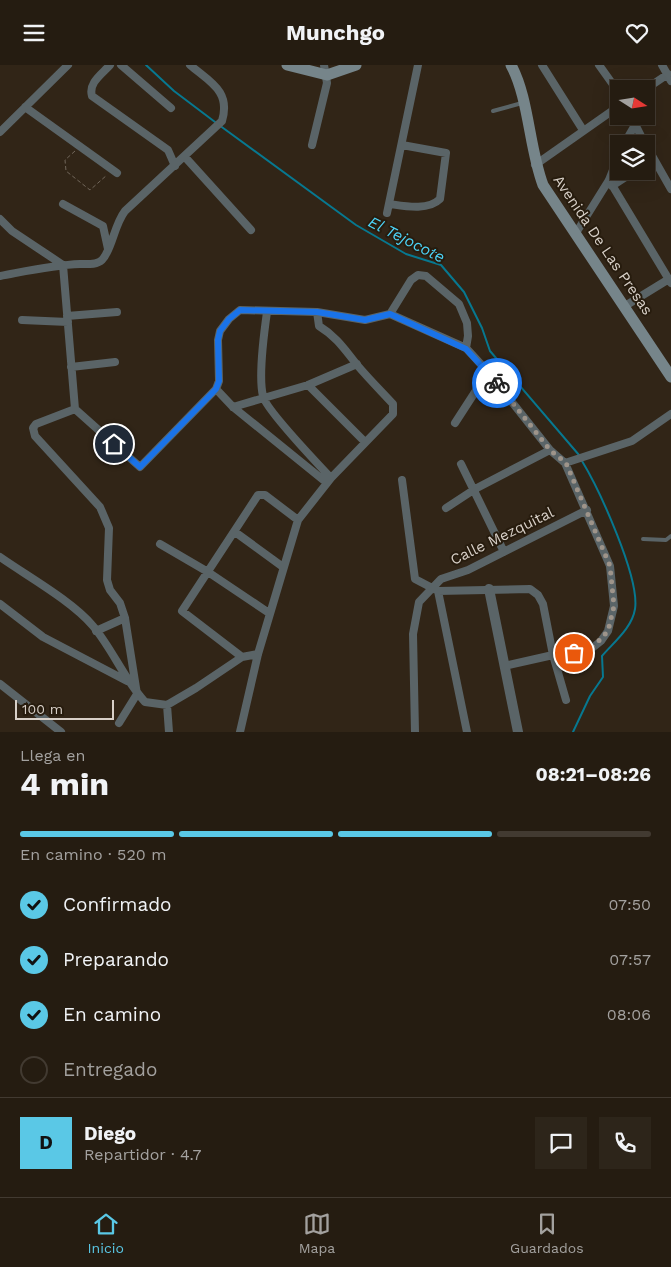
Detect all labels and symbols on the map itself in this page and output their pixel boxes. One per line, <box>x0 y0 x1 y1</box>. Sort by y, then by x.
north arrow <box>610 80 655 125</box>
street label: Avenida De Las Presas <box>549 172 657 318</box>
water label: El Tejocote <box>365 212 448 267</box>
courier <box>472 358 522 408</box>
pin <box>93 423 135 465</box>
street label: Calle Mezquital <box>447 503 557 569</box>
pin <box>553 632 595 674</box>
scale bar <box>15 697 114 720</box>

